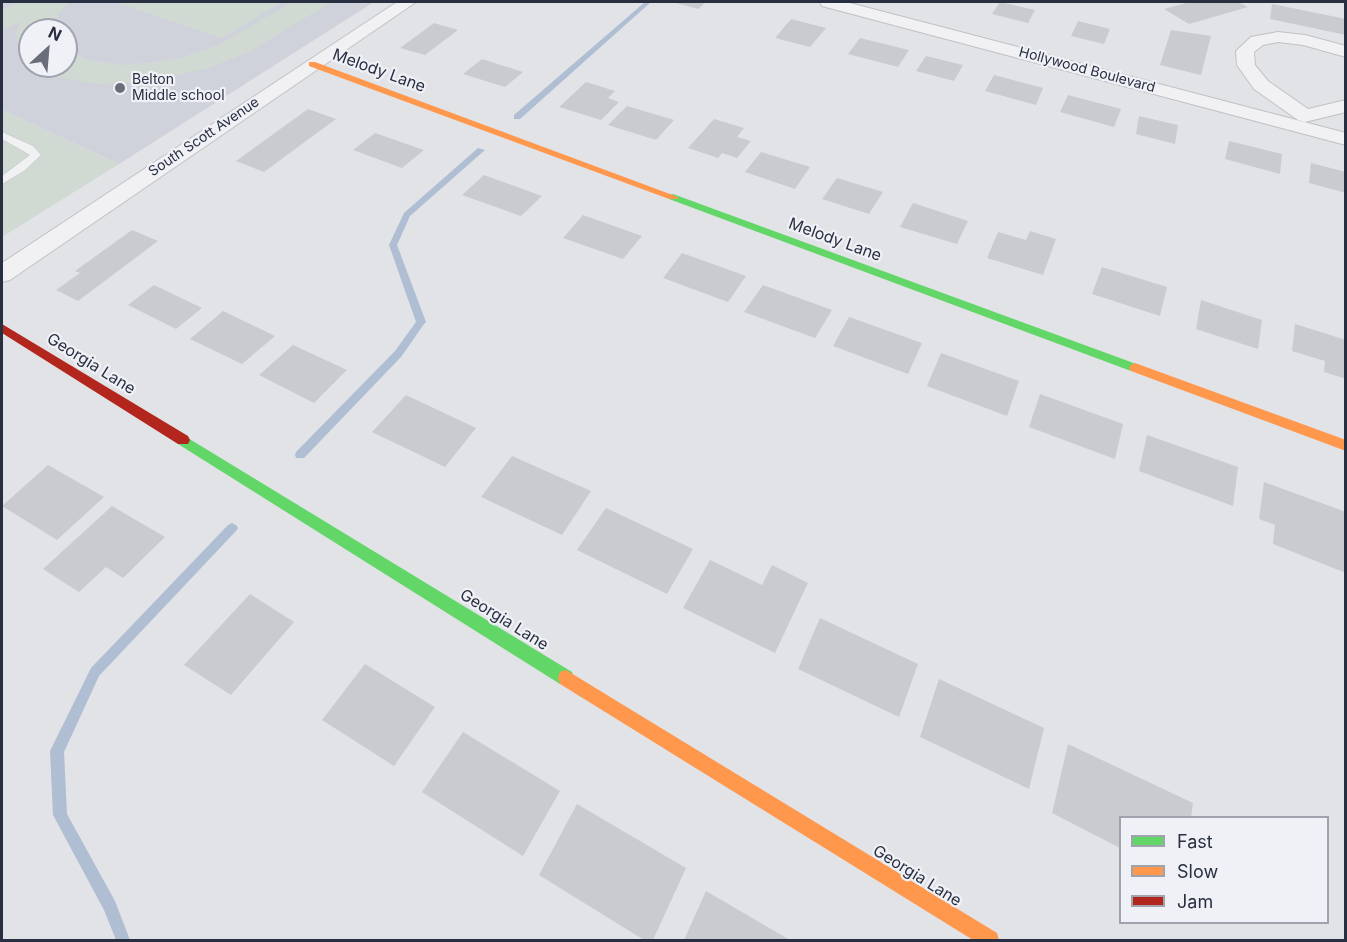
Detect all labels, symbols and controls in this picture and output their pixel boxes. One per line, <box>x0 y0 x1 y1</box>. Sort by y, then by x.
north arrow <box>18 18 78 78</box>
text: N <box>45 22 65 45</box>
street label: Hollywood Boulevard <box>1017 44 1157 96</box>
street label: Melody Lane <box>330 45 428 97</box>
place label: Belton Middle school <box>132 72 225 104</box>
marker: Belton Middle school <box>113 81 127 95</box>
street label: South Scott Avenue <box>146 94 262 180</box>
street label: Melody Lane <box>786 214 884 266</box>
street label: Georgia Lane <box>43 329 139 399</box>
street label: Georgia Lane <box>456 585 552 655</box>
legend <box>1119 816 1329 924</box>
text: Fast <box>1177 831 1213 852</box>
street label: Georgia Lane <box>869 841 965 911</box>
text: Slow <box>1177 861 1218 882</box>
text: Jam <box>1177 891 1213 912</box>

